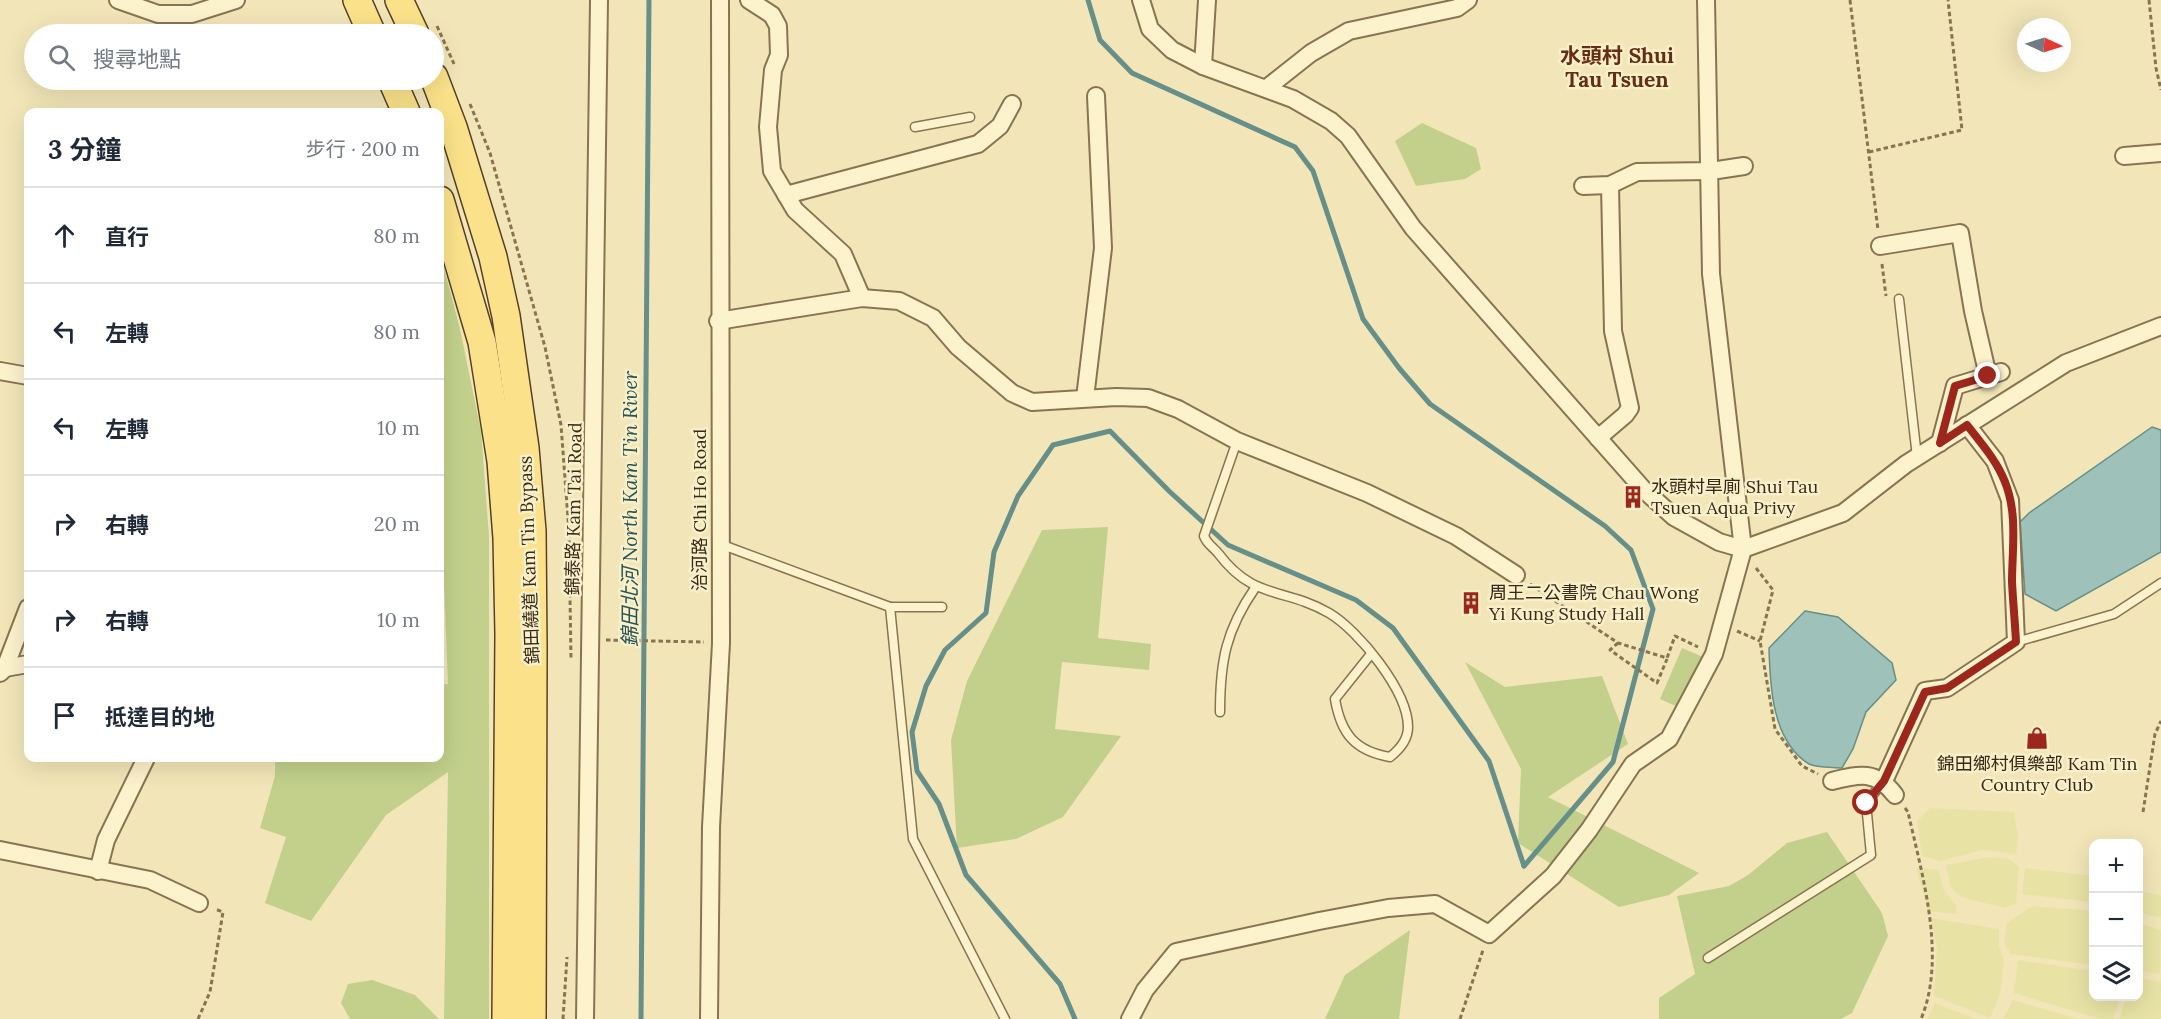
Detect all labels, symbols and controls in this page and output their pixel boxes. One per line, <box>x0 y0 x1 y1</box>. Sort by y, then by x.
north arrow <box>2017 18 2071 72</box>
search box <box>24 24 444 90</box>
icon: search <box>45 41 78 74</box>
district label: 水頭村 Shui Tau Tsuen <box>1560 42 1674 93</box>
text: 搜尋地點 <box>93 45 181 73</box>
text: 3 分鐘 <box>48 133 121 166</box>
text: 步行 · 200 m <box>306 136 420 161</box>
icon: ahead <box>48 219 81 252</box>
text: 直行 <box>105 223 149 251</box>
text: 80 m <box>373 223 420 248</box>
icon: left <box>48 315 81 348</box>
text: 左轉 <box>105 319 149 347</box>
text: 80 m <box>373 319 420 344</box>
route end <box>1974 362 2000 388</box>
water label: 錦田北河 North Kam Tin River <box>617 370 642 647</box>
icon: left <box>48 411 81 444</box>
text: 左轉 <box>105 415 149 443</box>
text: 10 m <box>377 415 420 440</box>
street label: 錦泰路 Kam Tai Road <box>560 422 587 596</box>
street label: 治河路 Chi Ho Road <box>688 428 711 591</box>
street label: 錦田繞道 Kam Tin Bypass <box>513 455 544 665</box>
place label: 水頭村旱廁 Shui Tau Tsuen Aqua Privy <box>1651 475 1819 519</box>
building icon: 水頭村旱廁 Shui Tau Tsuen Aqua Privy <box>1620 484 1646 510</box>
icon: right <box>48 507 81 540</box>
text: 右轉 <box>105 511 149 539</box>
text: 20 m <box>374 511 420 536</box>
place label: 周王二公書院 Chau Wong Yi Kung Study Hall <box>1488 581 1699 625</box>
building icon: 周王二公書院 Chau Wong Yi Kung Study Hall <box>1458 590 1484 616</box>
icon: right <box>48 603 81 636</box>
text: 右轉 <box>105 607 149 635</box>
text: 10 m <box>377 607 420 632</box>
icon: arrive <box>48 699 81 732</box>
text: 抵達目的地 <box>105 703 215 731</box>
shop icon: 錦田鄉村俱樂部 Kam Tin Country Club <box>2024 725 2050 751</box>
place label: 錦田鄉村俱樂部 Kam Tin Country Club <box>1937 752 2137 796</box>
route start <box>1852 789 1878 815</box>
map controls <box>2089 839 2143 1001</box>
button: + <box>2089 839 2143 893</box>
button: − <box>2089 893 2143 947</box>
button: layers <box>2089 947 2143 1001</box>

